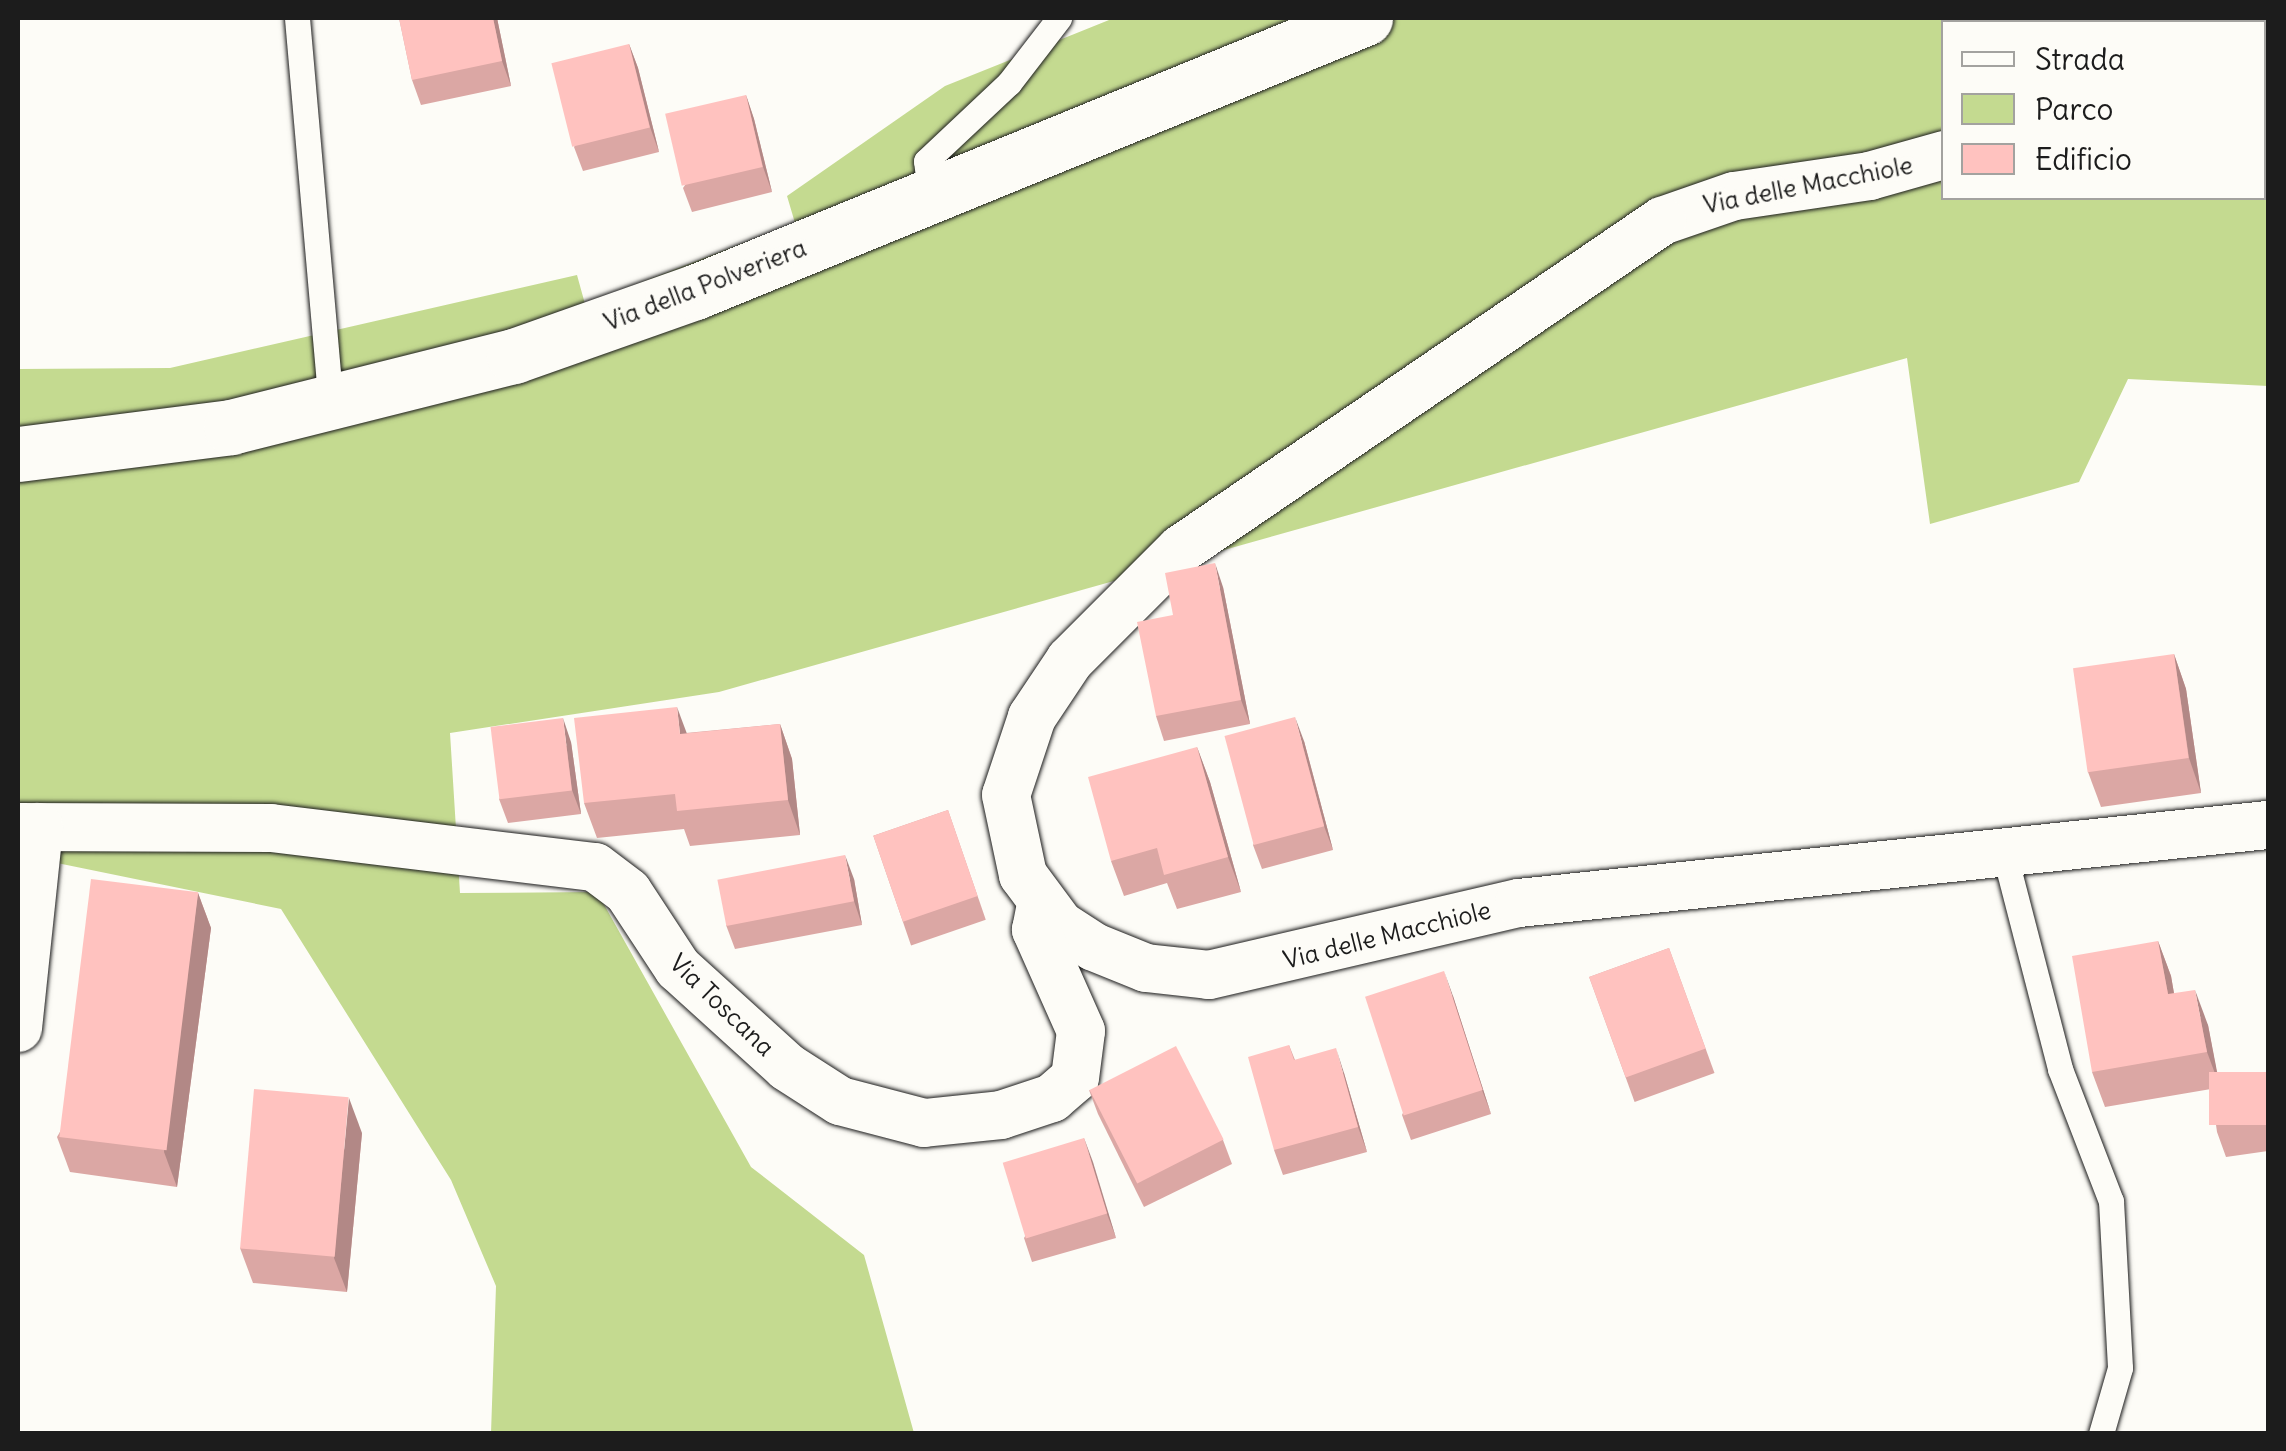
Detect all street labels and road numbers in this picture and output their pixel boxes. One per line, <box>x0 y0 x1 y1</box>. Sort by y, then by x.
street label: Via delle Macchiole <box>1701 150 1915 220</box>
street label: Via della Polveriera <box>600 233 810 337</box>
street label: Via delle Macchiole <box>1280 895 1494 975</box>
street label: Via Toscana <box>663 948 781 1062</box>

